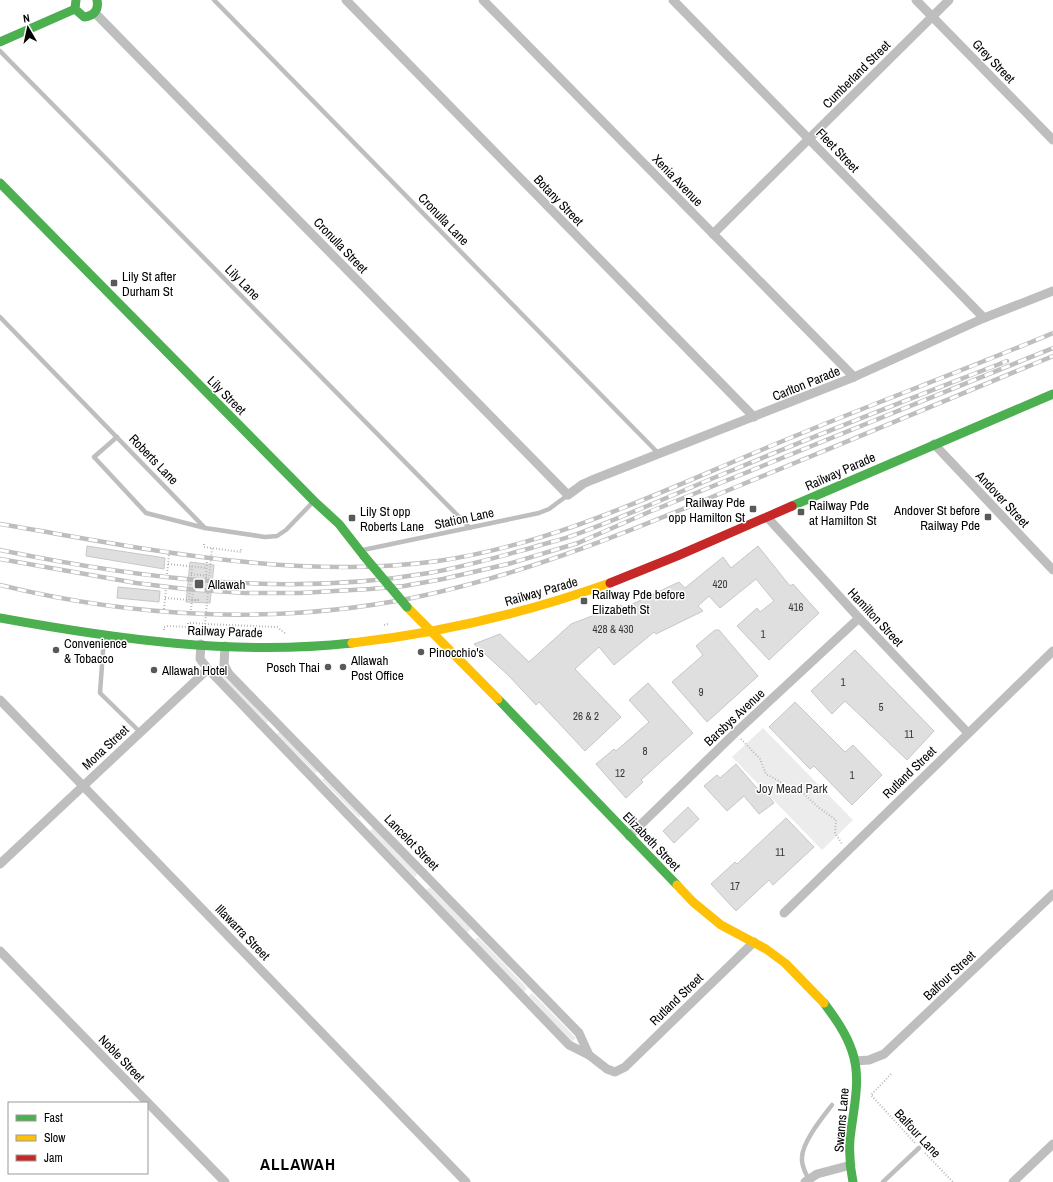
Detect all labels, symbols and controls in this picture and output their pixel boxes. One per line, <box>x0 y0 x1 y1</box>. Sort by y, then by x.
north arrow <box>8 8 48 48</box>
text: N <box>22 11 31 26</box>
street label: Grey Street <box>969 36 1019 87</box>
street label: Cumberland Street <box>819 37 894 112</box>
street label: Fleet Street <box>812 125 863 176</box>
street label: Xenia Avenue <box>649 151 707 210</box>
street label: Botany Street <box>530 171 587 230</box>
street label: Cronulla Lane <box>414 190 473 249</box>
street label: Cronulla Street <box>310 214 371 277</box>
street label: Lily Lane <box>221 261 264 304</box>
place label: Lily St after Durham St <box>122 268 176 300</box>
marker: Lily St after Durham St <box>109 278 119 288</box>
street label: Carlton Parade <box>770 362 843 405</box>
street label: Lily Street <box>204 372 250 418</box>
street label: Roberts Lane <box>125 430 182 488</box>
street label: Railway Parade <box>802 448 878 495</box>
street label: Andover Street <box>971 467 1033 531</box>
place label: Railway Pde opp Hamilton St <box>669 494 745 526</box>
place label: Railway Pde at Hamilton St <box>809 497 877 529</box>
place label: Andover St before Railway Pde <box>893 502 980 534</box>
place label: Lily St opp Roberts Lane <box>360 503 424 535</box>
street label: Station Lane <box>433 504 496 533</box>
marker: Railway Pde opp Hamilton St <box>748 504 758 514</box>
marker: Railway Pde at Hamilton St <box>796 507 806 517</box>
marker: Andover St before Railway Pde <box>983 512 993 522</box>
marker: Lily St opp Roberts Lane <box>347 513 357 523</box>
street label: Railway Parade <box>503 573 580 610</box>
place label: Allawah <box>207 576 245 593</box>
house number: 420 <box>712 577 728 591</box>
marker: Allawah <box>193 578 205 590</box>
street label: Hamilton Street <box>844 584 907 650</box>
place label: Railway Pde before Elizabeth St <box>592 586 685 618</box>
marker: Railway Pde before Elizabeth St <box>579 596 589 606</box>
house number: 416 <box>788 600 804 614</box>
street label: Railway Parade <box>187 622 263 641</box>
house number: 428 & 430 <box>592 622 634 636</box>
house number: 1 <box>760 627 766 641</box>
place label: Convenience & Tobacco <box>64 635 127 667</box>
place label: Pinocchio's <box>429 644 484 661</box>
marker: Convenience & Tobacco <box>51 645 61 655</box>
marker: Pinocchio's <box>416 647 426 657</box>
place label: Allawah Post Office <box>350 652 404 684</box>
place label: Posch Thai <box>266 659 320 676</box>
place label: Allawah Hotel <box>161 662 227 679</box>
marker: Posch Thai <box>323 662 333 672</box>
marker: Allawah Post Office <box>338 662 348 672</box>
marker: Allawah Hotel <box>149 665 159 675</box>
house number: 1 <box>840 675 846 689</box>
house number: 9 <box>698 685 704 699</box>
street label: Barsbys Avenue <box>700 685 768 750</box>
house number: 5 <box>878 700 884 714</box>
house number: 26 & 2 <box>573 709 599 723</box>
street label: Mona Street <box>78 721 132 773</box>
house number: 11 <box>904 727 914 741</box>
street label: Rutland Street <box>879 743 940 802</box>
house number: 8 <box>642 744 648 758</box>
house number: 12 <box>615 766 625 780</box>
house number: 1 <box>849 768 855 782</box>
park label: Joy Mead Park <box>756 780 828 797</box>
street label: Elizabeth Street <box>619 808 684 875</box>
street label: Lancelot Street <box>381 811 443 874</box>
house number: 11 <box>775 845 785 859</box>
house number: 17 <box>730 879 740 893</box>
street label: Illawarra Street <box>212 901 274 964</box>
street label: Balfour Street <box>920 947 979 1004</box>
street label: Rutland Street <box>646 970 707 1029</box>
street label: Noble Street <box>95 1031 148 1086</box>
street label: Swanns Lane <box>830 1087 853 1153</box>
legend <box>8 1102 148 1174</box>
street label: Balfour Lane <box>891 1105 945 1161</box>
text: Fast <box>44 1110 63 1126</box>
text: Slow <box>44 1130 66 1146</box>
text: Jam <box>44 1150 63 1166</box>
district label: ALLAWAH <box>260 1152 336 1175</box>

